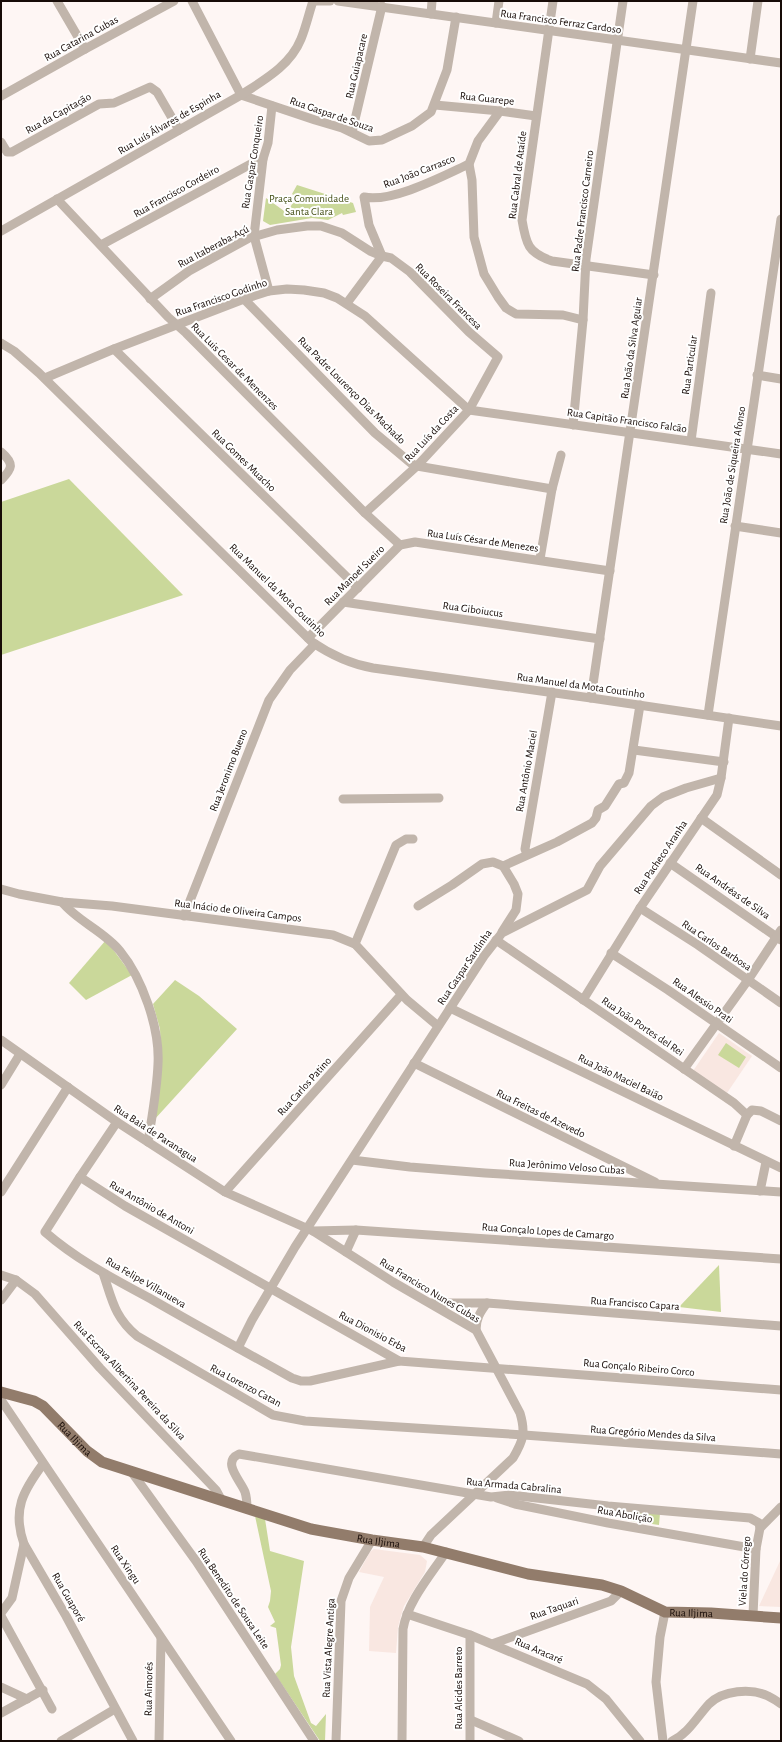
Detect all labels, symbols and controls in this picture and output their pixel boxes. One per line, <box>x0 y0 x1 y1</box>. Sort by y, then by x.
street label: Rua Francisco Ferraz Cardoso <box>500 8 622 35</box>
street label: Rua Catarina Cubas <box>43 14 120 63</box>
street label: Rua Guiapacare <box>344 32 369 100</box>
street label: Rua Luís Álvares de Espinha <box>115 88 223 156</box>
street label: Rua Guarepe <box>459 90 515 107</box>
street label: Rua da Capitação <box>24 91 93 136</box>
street label: Rua Gaspar de Souza <box>288 95 375 134</box>
street label: Rua Gaspar Conqueiro <box>240 115 265 210</box>
street label: Rua Cabral de Ataíde <box>507 130 528 220</box>
street label: Rua Padre Francisco Carneiro <box>570 150 595 273</box>
street label: Rua João Carrasco <box>382 153 457 190</box>
street label: Rua Francisco Cordeiro <box>132 163 221 220</box>
park label: Praça Comunidade Santa Clara <box>269 193 349 217</box>
street label: Rua Itaberaba-Açú <box>176 223 251 270</box>
street label: Rua Roseira Francesa <box>413 261 484 332</box>
street label: Rua Francisco Godinho <box>174 277 268 318</box>
street label: Rua João da Silva Aguiar <box>619 296 644 399</box>
street label: Rua Luis Cesar de Menenzes <box>189 321 280 412</box>
street label: Rua Particular <box>680 334 699 395</box>
street label: Rua Padre Lourenço Dias Machado <box>296 335 407 446</box>
street label: Rua Luís da Costa <box>402 403 460 464</box>
street label: Rua João de Siqueira Afonso <box>718 405 747 525</box>
street label: Rua Capitão Francisco Falcão <box>566 407 688 434</box>
street label: Rua Gomes Muacho <box>210 427 278 494</box>
street label: Rua Luís César de Menezes <box>426 527 539 554</box>
street label: Rua Manuel da Mota Coutinho <box>227 542 328 639</box>
street label: Rua Manoel Sueiro <box>322 543 387 608</box>
street label: Rua Giboiucus <box>442 600 504 619</box>
street label: Rua Manuel da Mota Coutinho <box>516 671 646 700</box>
street label: Rua Jeronimo Bueno <box>208 727 249 813</box>
street label: Rua Antônio Maciel <box>514 729 539 813</box>
street label: Rua Pacheco Aranha <box>632 818 689 896</box>
street label: Rua Andréas de Silva <box>693 862 772 921</box>
street label: Rua Inácio de Oliveira Campos <box>174 897 302 924</box>
street label: Rua Carlos Barbosa <box>680 918 754 973</box>
street label: Rua Gaspar Sardinha <box>435 928 494 1007</box>
street label: Rua Alessio Prati <box>671 976 735 1025</box>
street label: Rua João Portes del Rei <box>600 995 686 1058</box>
street label: Rua João Maciel Baião <box>576 1052 665 1103</box>
street label: Rua Carlos Patino <box>275 1055 333 1118</box>
street label: Rua Freitas de Azevedo <box>495 1087 587 1140</box>
street label: Rua Baia de Paranagua <box>112 1102 199 1164</box>
street label: Rua Jerônimo Veloso Cubas <box>509 1157 625 1176</box>
street label: Rua Antônio de Antoni <box>107 1179 196 1236</box>
street label: Rua Gonçalo Lopes de Camargo <box>481 1221 614 1242</box>
street label: Rua Felipe Villanueva <box>104 1255 188 1310</box>
street label: Rua Francisco Nunes Cubas <box>378 1256 482 1325</box>
street label: Rua Francisco Capara <box>590 1295 680 1312</box>
street label: Rua Dionisio Erba <box>337 1309 409 1354</box>
street label: Rua Escrava Albertina Pereira da Silva <box>72 1319 188 1442</box>
street label: Rua Gonçalo Ribeiro Corco <box>583 1357 695 1378</box>
street label: Rua Lorenzo Catan <box>208 1362 283 1409</box>
street label: Rua Iljima <box>55 1419 93 1458</box>
street label: Rua Gregório Mendes da Silva <box>590 1424 716 1443</box>
street label: Rua Armada Cabralina <box>466 1476 562 1495</box>
street label: Rua Abolição <box>596 1504 653 1525</box>
street label: Rua Iljima <box>356 1532 401 1550</box>
street label: Viela do Córrego <box>737 1536 752 1606</box>
street label: Rua Xingu <box>109 1543 143 1586</box>
street label: Rua Benedito de Sousa Leite <box>196 1546 271 1651</box>
street label: Rua Guaporé <box>50 1571 87 1624</box>
street label: Rua Taquari <box>528 1595 580 1622</box>
street label: Rua Vista Alegre Antiga <box>320 1598 337 1698</box>
street label: Rua Iljima <box>669 1607 713 1619</box>
street label: Rua Aracaré <box>513 1635 564 1665</box>
street label: Rua Alcides Barreto <box>453 1647 464 1729</box>
street label: Rua Aimorés <box>143 1662 154 1716</box>

